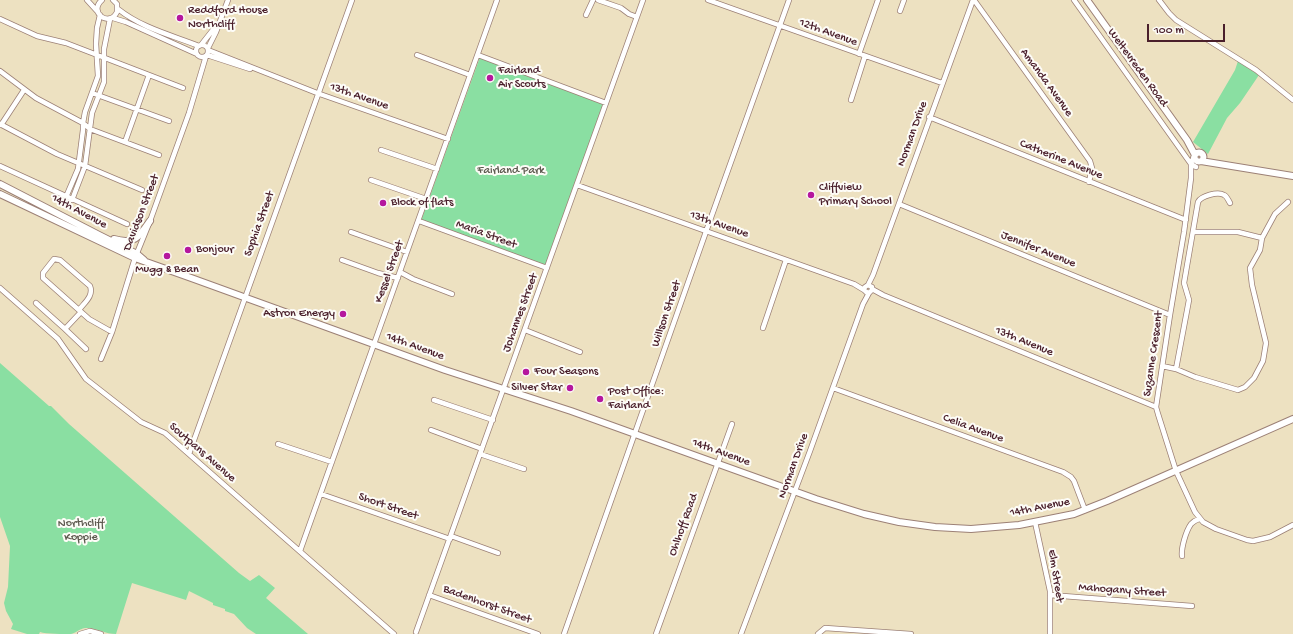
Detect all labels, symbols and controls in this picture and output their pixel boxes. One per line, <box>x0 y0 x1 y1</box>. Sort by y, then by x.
place label: Reddford House Northcliff <box>188 4 268 32</box>
marker: Reddford House Northcliff <box>175 13 185 23</box>
street label: 12th Avenue <box>797 16 859 50</box>
scale bar <box>1149 16 1227 42</box>
text: 100 m <box>1154 24 1184 38</box>
street label: Weltevreden Road <box>1104 26 1170 110</box>
street label: Amanda Avenue <box>1016 46 1076 120</box>
place label: Fairland Air Scouts <box>498 64 546 92</box>
marker: Fairland Air Scouts <box>485 73 495 83</box>
street label: 13th Avenue <box>328 80 390 114</box>
street label: Norman Drive <box>895 99 931 169</box>
street label: Catherine Avenue <box>1017 137 1105 183</box>
park label: Fairland Park <box>477 164 545 178</box>
street label: Davidson Street <box>121 173 163 253</box>
place label: Cliffview Primary School <box>819 181 892 209</box>
street label: Sophia Street <box>242 189 278 259</box>
marker: Cliffview Primary School <box>806 190 816 200</box>
street label: 14th Avenue <box>49 191 109 233</box>
place label: Block of flats <box>391 196 453 210</box>
marker: Block of flats <box>378 198 388 208</box>
street label: 13th Avenue <box>688 208 750 242</box>
street label: Maria Street <box>454 217 518 253</box>
street label: Jennifer Avenue <box>998 228 1078 272</box>
street label: Kessel Street <box>372 239 408 305</box>
place label: Bonjour <box>196 243 234 257</box>
marker: Bonjour <box>183 245 193 255</box>
marker: Mugg & Bean <box>162 251 172 261</box>
place label: Mugg & Bean <box>135 263 199 277</box>
street label: Johannes Street <box>500 272 542 354</box>
street label: Willson Street <box>649 279 685 349</box>
place label: Astron Energy <box>263 307 335 321</box>
marker: Astron Energy <box>338 309 348 319</box>
street label: Suzanne Crescent <box>1141 311 1167 397</box>
street label: 13th Avenue <box>993 324 1055 360</box>
street label: 14th Avenue <box>384 330 446 364</box>
place label: Four Seasons <box>534 365 598 379</box>
marker: Four Seasons <box>521 367 531 377</box>
place label: Silver Star <box>511 381 562 395</box>
marker: Silver Star <box>565 383 575 393</box>
place label: Post Office: Fairland <box>608 385 664 413</box>
marker: Post Office: Fairland <box>595 394 605 404</box>
street label: Celia Avenue <box>941 411 1005 447</box>
street label: Soutpans Avenue <box>166 420 238 486</box>
street label: Norman Drive <box>776 431 812 501</box>
street label: 14th Avenue <box>690 436 752 470</box>
street label: Short Street <box>356 490 420 524</box>
street label: Ohlhoff Road <box>666 492 702 558</box>
street label: 14th Avenue <box>1009 495 1071 521</box>
park label: Northcliff Koppie <box>58 517 104 545</box>
street label: Elm Street <box>1044 548 1066 604</box>
street label: Mahogany Street <box>1078 581 1166 601</box>
street label: Badenhorst Street <box>441 582 533 628</box>

